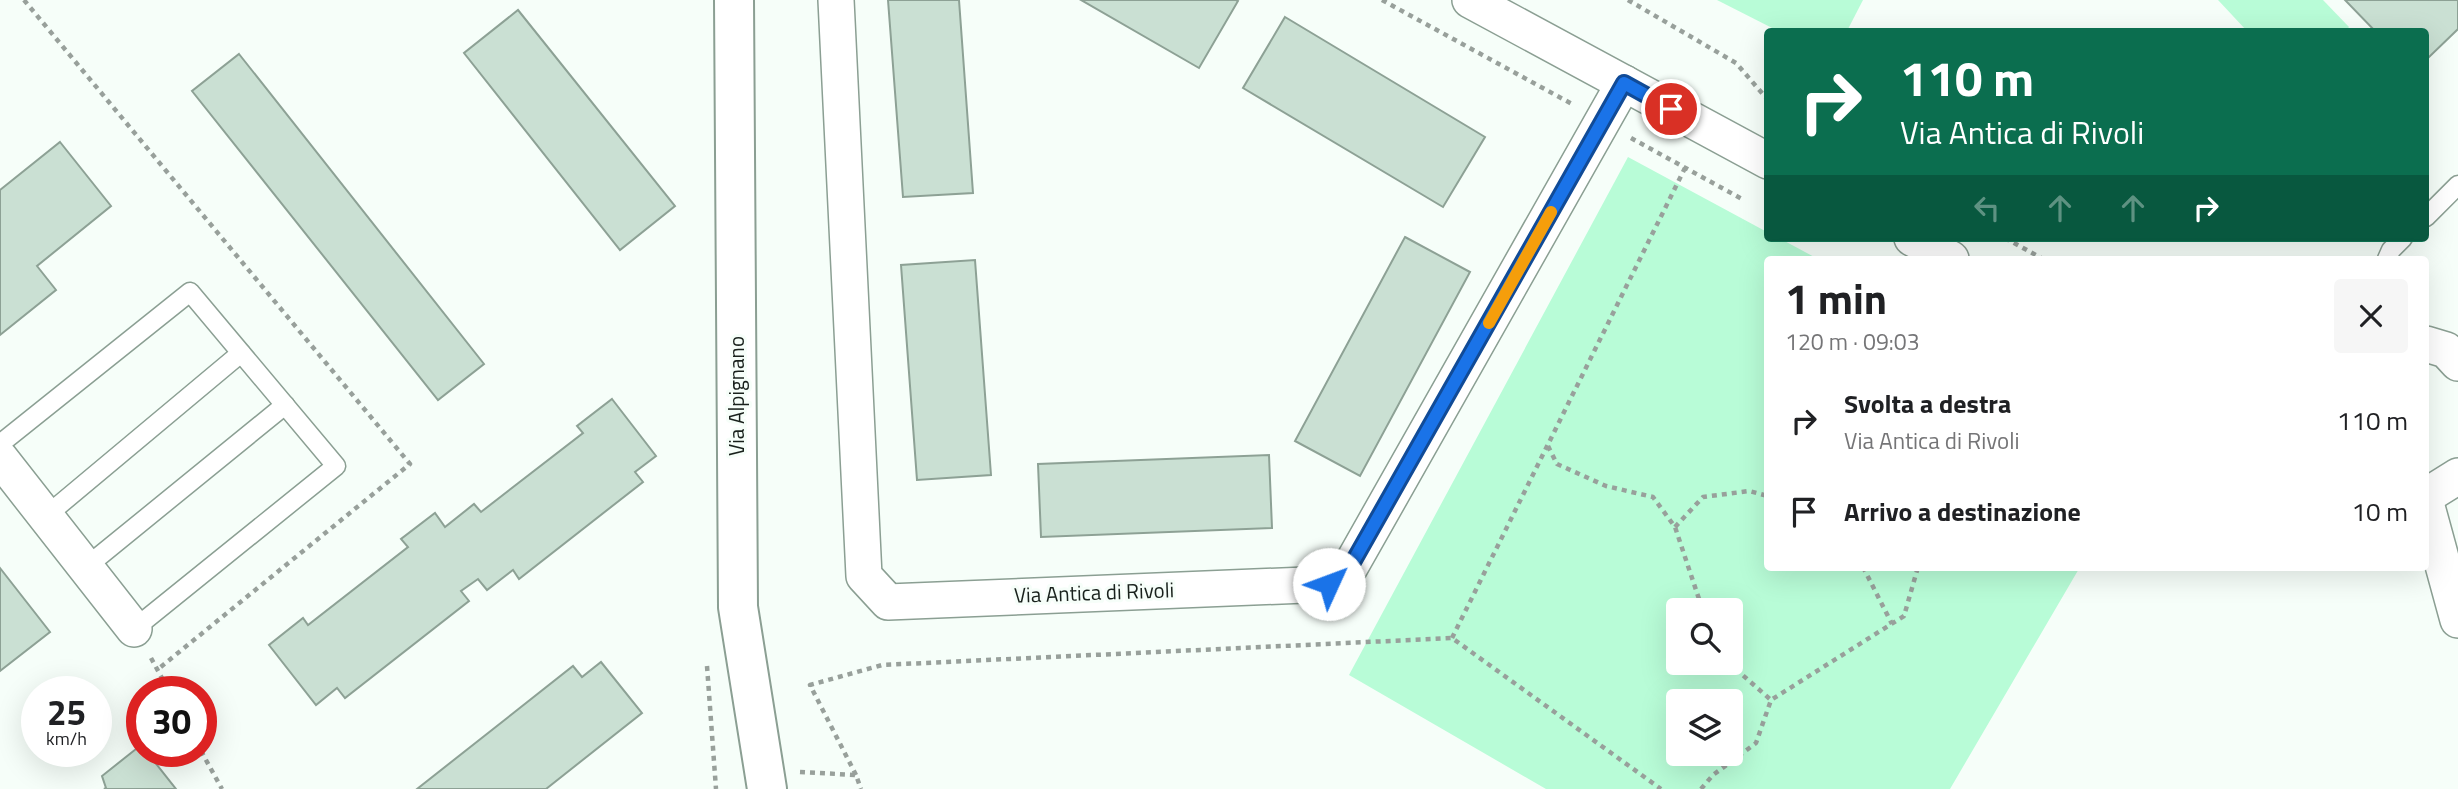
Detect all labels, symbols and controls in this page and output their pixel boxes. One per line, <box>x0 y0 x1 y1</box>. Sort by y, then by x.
text: 110 m <box>1900 40 2034 115</box>
icon: right <box>1785 56 1876 147</box>
pin <box>1641 79 1701 139</box>
icon: arrive <box>1652 90 1690 128</box>
text: Via Antica di Rivoli <box>1900 108 2144 156</box>
icon: left <box>1968 189 2006 227</box>
icon: ahead <box>2041 189 2079 227</box>
icon: ahead <box>2114 189 2152 227</box>
icon: right <box>2187 189 2225 227</box>
text: 1 min <box>1785 266 1887 330</box>
button: close <box>2334 279 2408 353</box>
text: 120 m · 09:03 <box>1785 324 1920 359</box>
street label: Via Alpignano <box>720 336 752 456</box>
text: Svolta a destra <box>1844 384 2011 423</box>
text: 110 m <box>2337 401 2408 440</box>
icon: right <box>1785 402 1823 440</box>
text: Via Antica di Rivoli <box>1844 423 2020 458</box>
text: Arrivo a destinazione <box>1844 492 2081 531</box>
text: 10 m <box>2351 492 2408 531</box>
icon: arrive <box>1785 493 1823 531</box>
position arrow <box>1292 547 1366 621</box>
street label: Via Antica di Rivoli <box>1013 573 1175 611</box>
map controls <box>1666 598 1743 766</box>
button: search <box>1666 598 1743 675</box>
speed limit sign: 30 <box>126 676 217 767</box>
text: 25 <box>47 685 86 739</box>
button: layers <box>1666 689 1743 766</box>
text: km/h <box>46 725 87 752</box>

